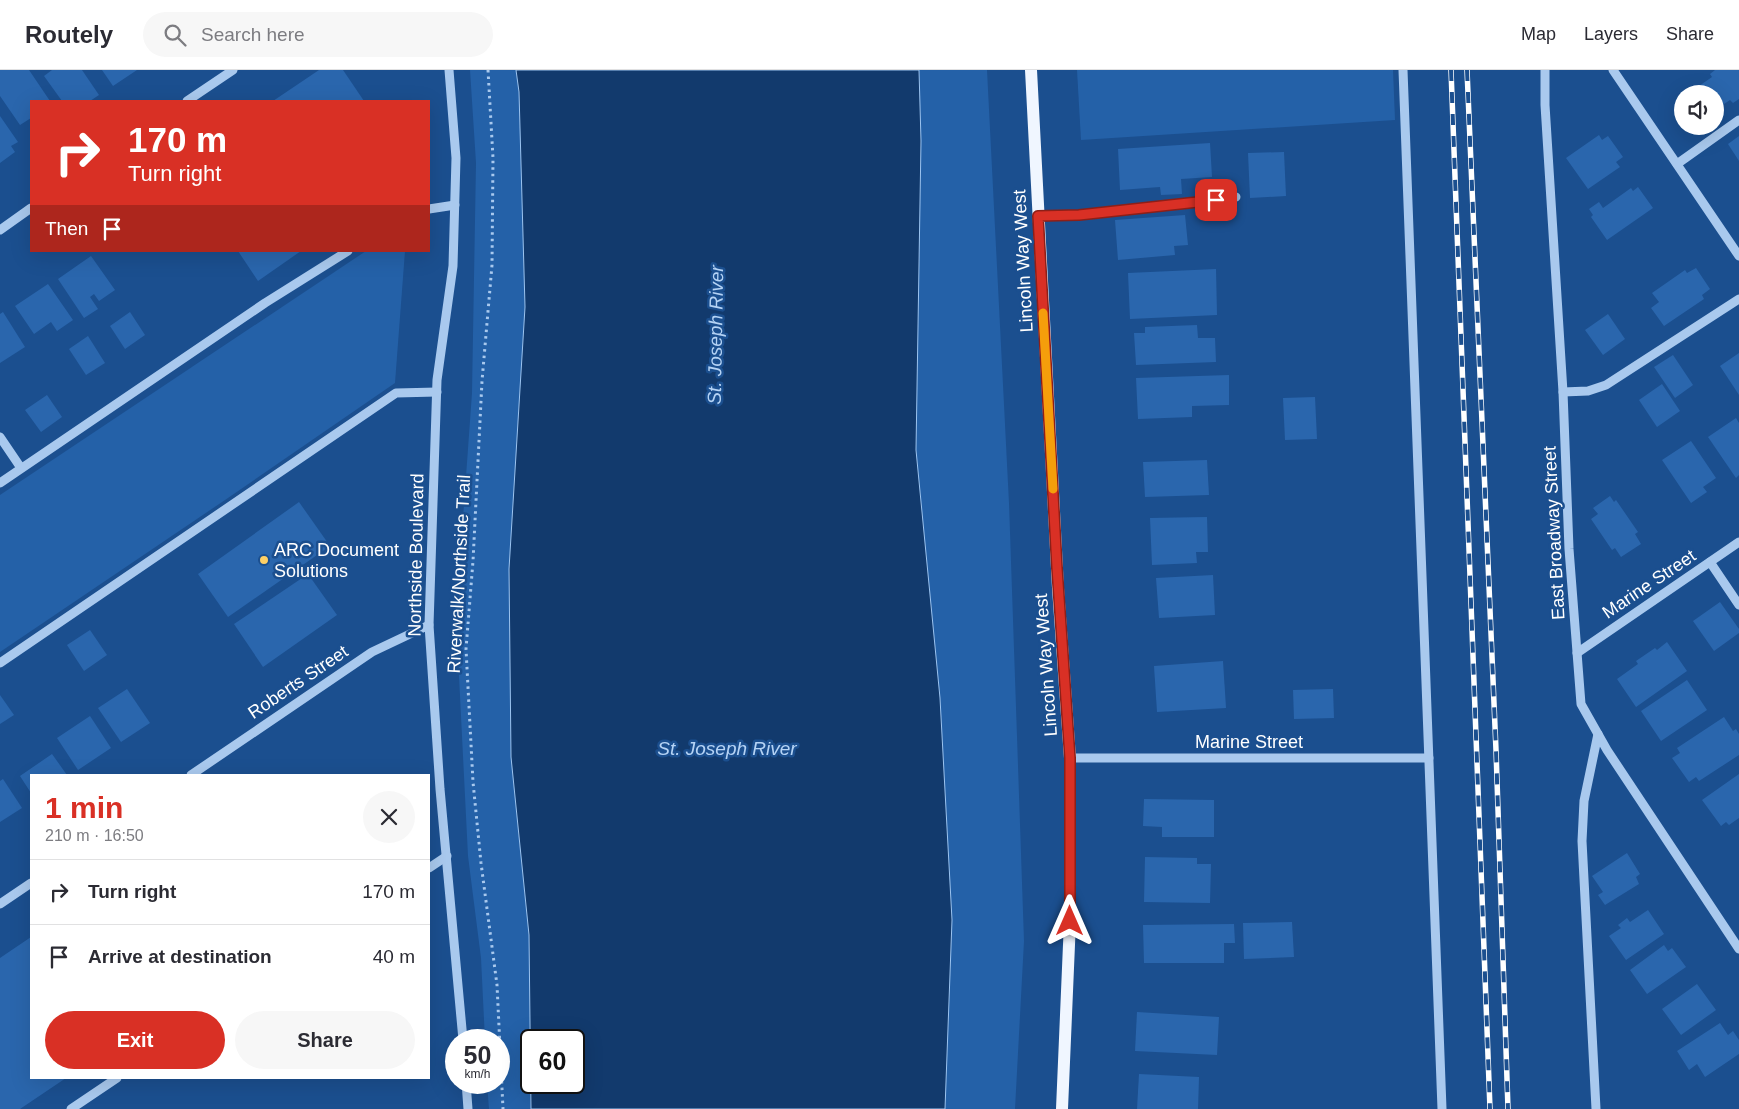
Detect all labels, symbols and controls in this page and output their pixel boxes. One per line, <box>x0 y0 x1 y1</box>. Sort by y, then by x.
search box <box>143 12 493 57</box>
text: Routely <box>25 21 113 48</box>
icon: search <box>161 21 189 49</box>
text: Search here <box>201 24 305 45</box>
text: Map <box>1521 24 1556 44</box>
text: Layers <box>1584 24 1638 44</box>
text: Share <box>1666 24 1714 44</box>
map controls <box>1674 85 1724 135</box>
button: sound <box>1674 85 1724 135</box>
icon: right <box>45 120 110 185</box>
text: 170 m <box>128 120 227 159</box>
text: Turn right <box>128 161 221 186</box>
pin <box>1195 179 1237 221</box>
icon: arrive <box>1202 186 1230 214</box>
street label: Lincoln Way West <box>1009 189 1037 333</box>
icon: arrive <box>98 215 126 243</box>
text: Then <box>45 218 88 239</box>
water label: St. Joseph River <box>704 264 727 405</box>
street label: East Broadway Street <box>1539 446 1569 620</box>
street label: Northside Boulevard <box>405 473 427 637</box>
street label: Riverwalk/Northside Trail <box>444 474 474 674</box>
place label: ARC Document Solutions <box>274 540 399 581</box>
street label: Marine Street <box>1599 546 1699 622</box>
marker: ARC Document Solutions <box>258 554 270 566</box>
street label: Lincoln Way West <box>1031 593 1061 737</box>
street label: Roberts Street <box>244 641 352 723</box>
street label: Marine Street <box>1195 732 1303 752</box>
water label: St. Joseph River <box>657 738 797 759</box>
text: 1 min <box>45 791 123 824</box>
button: close <box>363 791 415 843</box>
text: 210 m · 16:50 <box>45 827 144 844</box>
icon: right <box>45 878 73 906</box>
text: Turn right <box>88 881 176 902</box>
text: 170 m <box>362 881 415 902</box>
position arrow <box>1043 894 1095 946</box>
icon: arrive <box>45 943 73 971</box>
text: Arrive at destination <box>88 946 272 967</box>
text: 40 m <box>373 946 415 967</box>
button: Exit <box>45 1011 225 1069</box>
button: Share <box>235 1011 415 1069</box>
speed limit sign: 60 <box>520 1029 585 1094</box>
text: 50 <box>464 1041 491 1069</box>
text: km/h <box>464 1067 491 1081</box>

